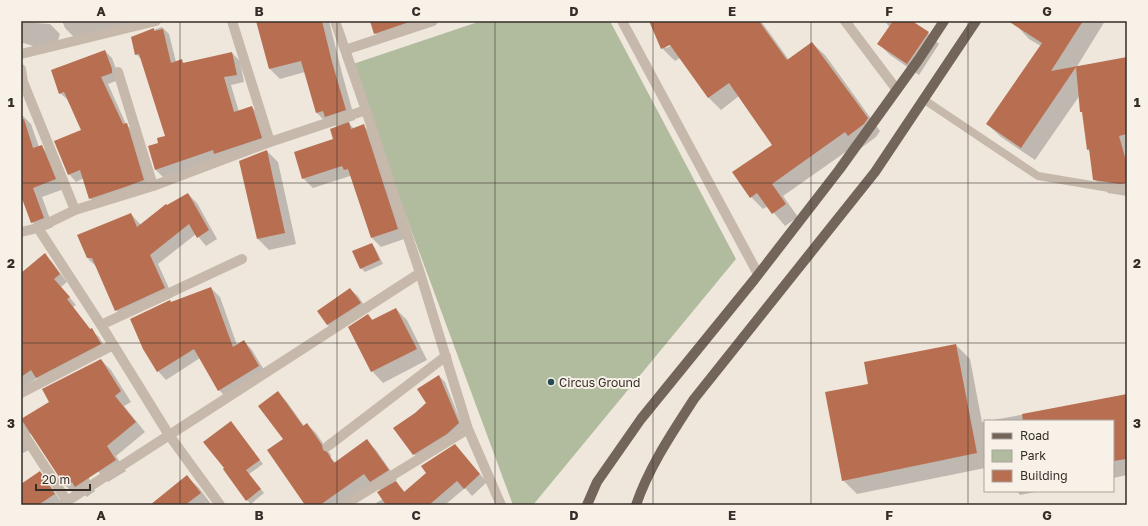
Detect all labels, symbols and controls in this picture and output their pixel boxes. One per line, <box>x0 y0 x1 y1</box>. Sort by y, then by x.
text: A <box>96 3 106 19</box>
text: B <box>254 3 264 19</box>
text: C <box>411 3 421 19</box>
text: D <box>569 3 579 19</box>
text: E <box>728 3 736 19</box>
text: F <box>885 3 893 19</box>
text: G <box>1042 3 1052 19</box>
text: 1 <box>8 94 15 110</box>
text: 1 <box>1134 94 1141 110</box>
text: 2 <box>7 255 15 271</box>
text: 2 <box>1133 255 1141 271</box>
place label: Circus Ground <box>559 375 640 390</box>
marker: Circus Ground <box>546 377 556 387</box>
text: 3 <box>7 415 15 431</box>
text: 3 <box>1133 415 1141 431</box>
legend <box>984 420 1114 492</box>
text: Road <box>1020 428 1049 443</box>
text: Park <box>1020 448 1046 463</box>
scale bar <box>36 466 90 492</box>
text: Building <box>1020 468 1068 483</box>
text: 20 m <box>42 472 70 487</box>
text: A <box>96 507 106 523</box>
text: B <box>254 507 264 523</box>
text: C <box>411 507 421 523</box>
text: D <box>569 507 579 523</box>
text: E <box>728 507 736 523</box>
text: F <box>885 507 893 523</box>
text: G <box>1042 507 1052 523</box>

